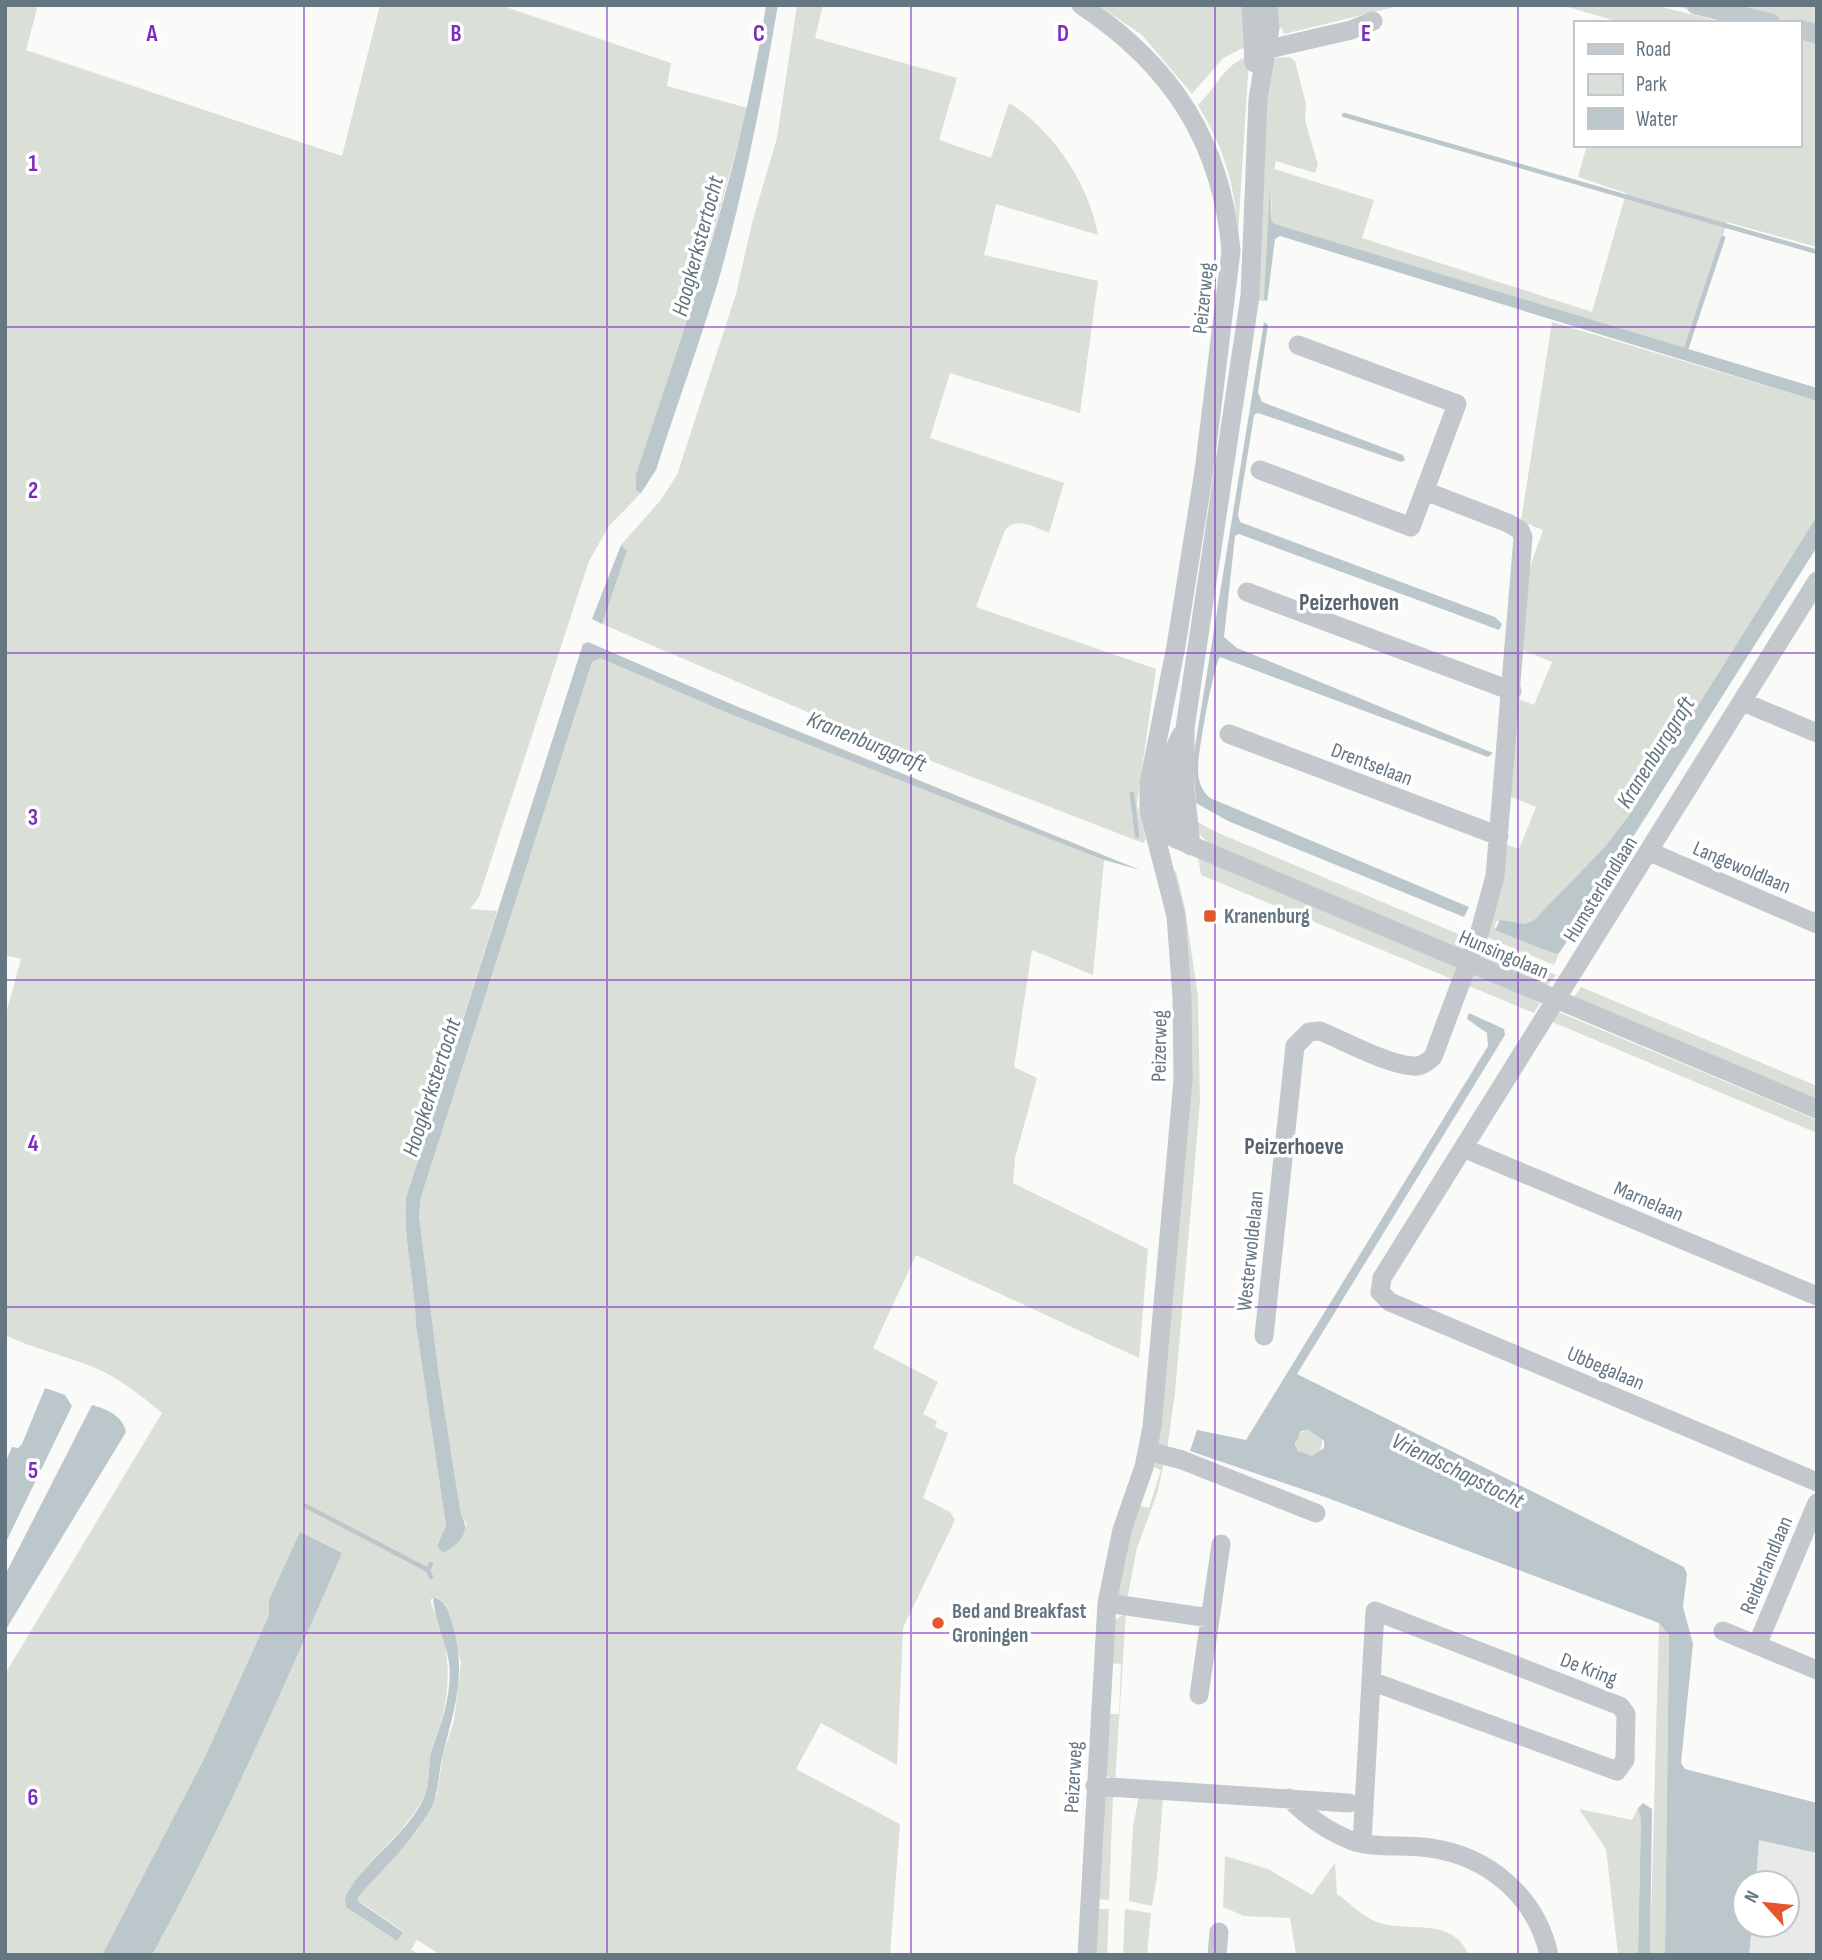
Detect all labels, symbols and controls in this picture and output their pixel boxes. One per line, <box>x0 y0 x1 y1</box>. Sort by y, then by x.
text: A <box>146 20 159 48</box>
text: B <box>451 20 462 48</box>
text: C <box>753 20 765 48</box>
text: D <box>1057 20 1069 48</box>
text: E <box>1361 20 1371 48</box>
legend <box>1574 21 1801 147</box>
text: Road <box>1636 37 1671 62</box>
text: Park <box>1636 72 1667 97</box>
text: Water <box>1636 107 1678 132</box>
text: 1 <box>28 150 38 178</box>
water label: Hoogkerkstertocht <box>666 172 730 319</box>
street label: Peizerweg <box>1187 261 1220 335</box>
text: 2 <box>28 477 38 505</box>
district label: Peizerhoven <box>1299 589 1399 617</box>
water label: Kranenburggraft <box>1611 691 1702 813</box>
water label: Kranenburggraft <box>803 705 931 779</box>
street label: Drentselaan <box>1328 738 1416 791</box>
text: 3 <box>28 804 38 832</box>
street label: Humsterlandlaan <box>1558 832 1643 947</box>
street label: Langewoldlaan <box>1689 836 1794 899</box>
place label: Kranenburg <box>1224 904 1310 929</box>
marker: Kranenburg <box>1202 908 1218 924</box>
street label: Hunsingolaan <box>1455 924 1552 985</box>
street label: Peizerweg <box>1146 1010 1173 1082</box>
water label: Hoogkerkstertocht <box>396 1014 468 1160</box>
text: 4 <box>28 1130 39 1158</box>
district label: Peizerhoeve <box>1244 1133 1344 1161</box>
street label: Marnelaan <box>1610 1176 1687 1227</box>
street label: Westerwoldelaan <box>1232 1190 1269 1312</box>
street label: Ubbegalaan <box>1563 1341 1648 1396</box>
water label: Vriendschapstocht <box>1387 1427 1529 1515</box>
text: 5 <box>28 1457 38 1485</box>
street label: Reiderlandlaan <box>1735 1513 1798 1618</box>
place label: Bed and Breakfast Groningen <box>952 1599 1087 1648</box>
marker: Bed and Breakfast Groningen <box>930 1615 946 1631</box>
street label: De Kring <box>1557 1647 1621 1692</box>
street label: Peizerweg <box>1059 1741 1088 1814</box>
text: 6 <box>28 1784 38 1812</box>
north arrow <box>1731 1869 1801 1939</box>
text: N <box>1740 1887 1765 1907</box>

